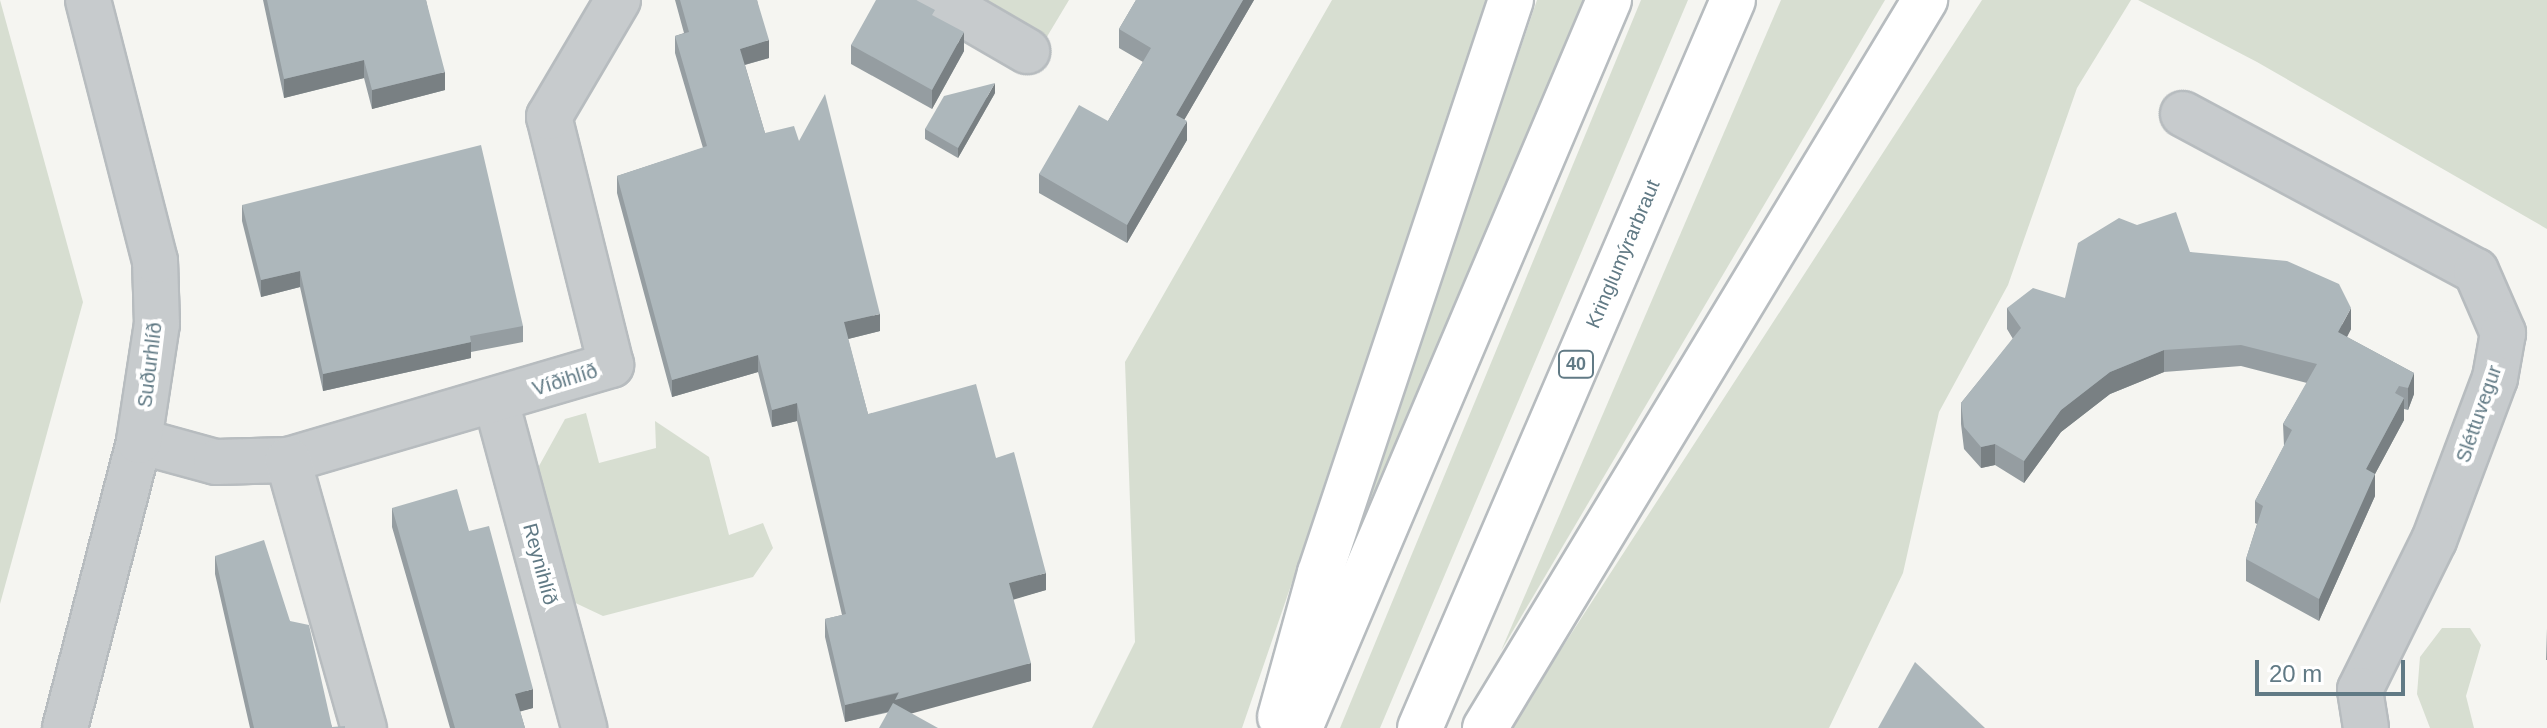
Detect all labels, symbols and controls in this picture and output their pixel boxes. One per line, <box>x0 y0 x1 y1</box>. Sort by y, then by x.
street label: Kringlumýrarbraut <box>1581 176 1665 332</box>
street label: Suðurhlíð <box>133 321 167 409</box>
road number: 40 <box>1556 350 1596 378</box>
street label: Víðihlíð <box>530 359 600 401</box>
street label: Sléttuvegur <box>2451 362 2507 466</box>
street label: Reynihlíð <box>518 521 562 607</box>
scale bar <box>2259 644 2409 694</box>
text: 20 m <box>2269 660 2322 687</box>

